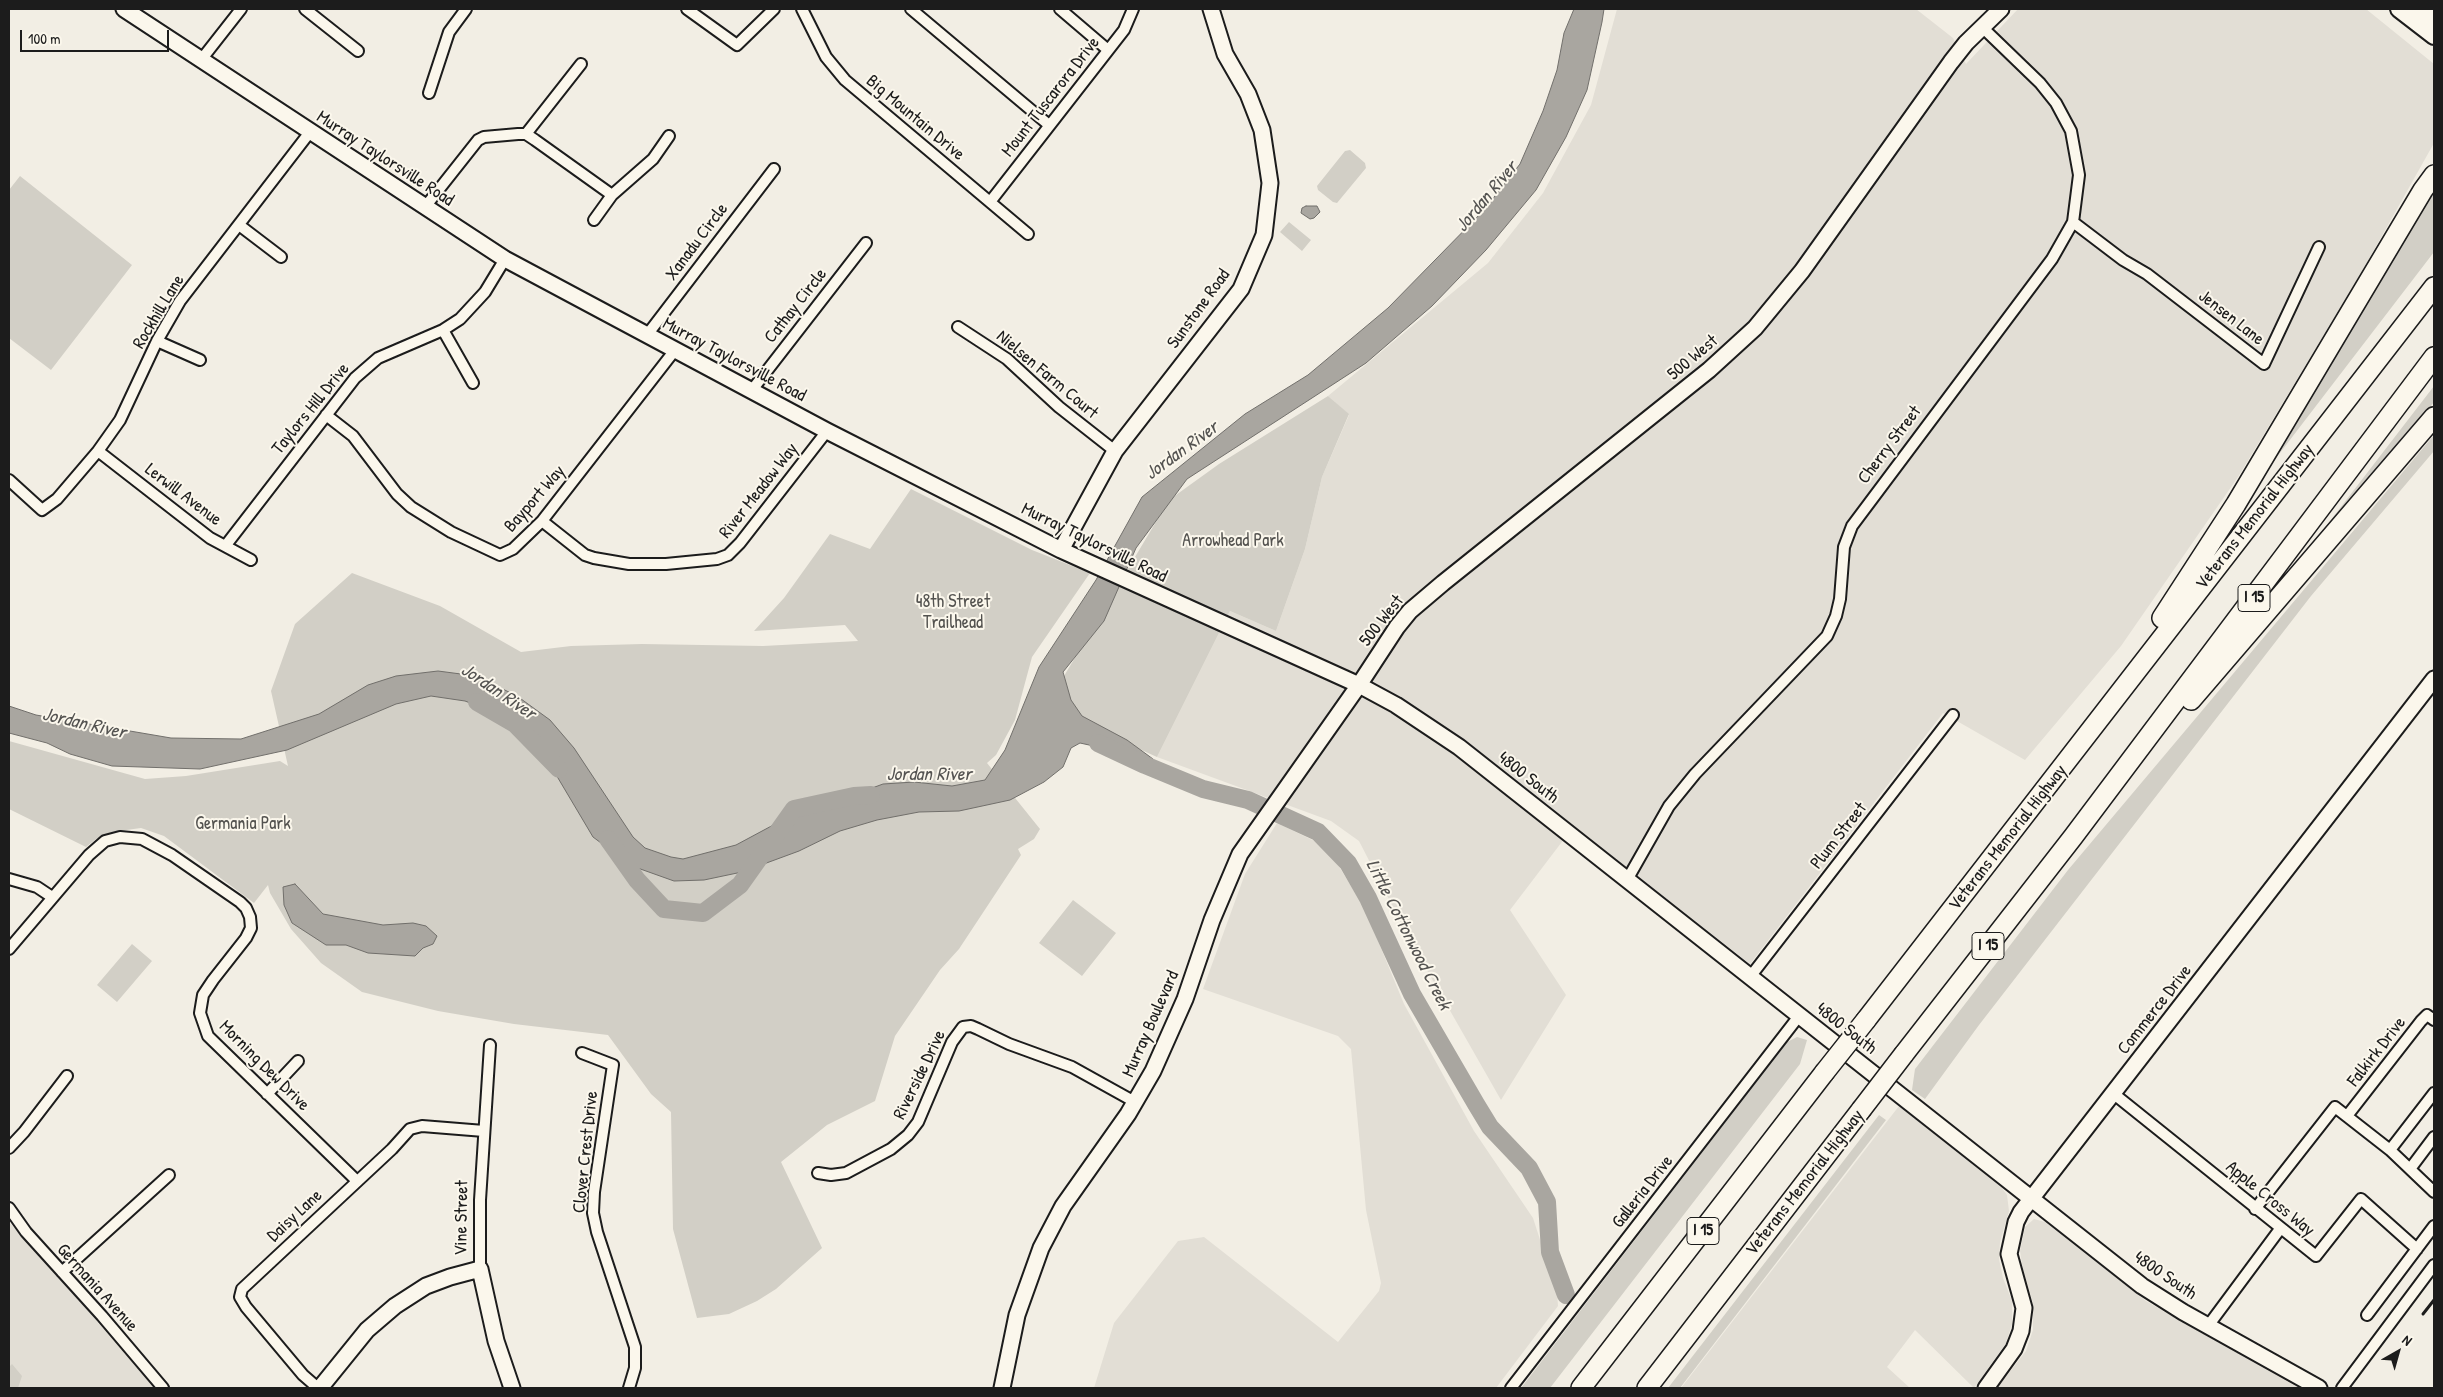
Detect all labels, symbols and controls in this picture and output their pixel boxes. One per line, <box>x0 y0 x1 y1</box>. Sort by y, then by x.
scale bar <box>22 20 171 52</box>
text: 100 m <box>28 28 61 49</box>
street label: Mount Tuscarora Drive <box>997 33 1105 161</box>
street label: Big Mountain Drive <box>861 71 969 165</box>
street label: Murray Taylorsville Road <box>312 107 458 211</box>
water label: Jordan River <box>1451 157 1523 237</box>
street label: Xanadu Circle <box>661 199 733 285</box>
street label: Cathay Circle <box>760 264 832 348</box>
street label: Sunstone Road <box>1163 265 1235 353</box>
street label: Rockhill Lane <box>129 271 189 353</box>
street label: Jensen Lane <box>2194 286 2268 350</box>
street label: Murray Taylorsville Road <box>659 313 809 407</box>
street label: Nielsen Farm Court <box>992 326 1102 424</box>
street label: 500 West <box>1663 331 1723 385</box>
street label: Taylors Hill Drive <box>268 359 354 459</box>
street label: Cherry Street <box>1854 402 1926 488</box>
water label: Jordan River <box>1141 417 1223 485</box>
street label: River Meadow Way <box>715 439 803 543</box>
street label: Veterans Memorial Highway <box>2191 440 2319 594</box>
street label: Lerwill Avenue <box>140 459 226 531</box>
street label: Bayport Way <box>500 461 570 537</box>
street label: Murray Taylorsville Road <box>1018 498 1170 588</box>
park label: Arrowhead Park <box>1182 530 1284 552</box>
road number: I 15 <box>2238 584 2270 612</box>
park label: 48th Street Trailhead <box>916 591 990 634</box>
street label: 500 West <box>1355 591 1409 651</box>
water label: Jordan River <box>456 659 540 725</box>
water label: Jordan River <box>40 703 128 745</box>
street label: 4800 South <box>1493 748 1563 808</box>
street label: Veterans Memorial Highway <box>1944 761 2072 915</box>
water label: Jordan River <box>886 764 972 786</box>
street label: Plum Street <box>1806 798 1872 874</box>
park label: Germania Park <box>195 813 291 835</box>
water label: Little Cottonwood Creek <box>1360 856 1456 1014</box>
road number: I 15 <box>1972 932 2004 959</box>
street label: Commerce Drive <box>2113 961 2197 1059</box>
street label: Murray Boulevard <box>1118 967 1184 1081</box>
street label: 4800 South <box>1811 999 1881 1059</box>
street label: Falkirk Drive <box>2343 1013 2411 1091</box>
street label: Morning Dew Drive <box>214 1016 314 1116</box>
street label: Riverside Drive <box>889 1027 951 1123</box>
street label: Clover Crest Drive <box>569 1090 603 1214</box>
street label: Veterans Memorial Highway <box>1741 1106 1869 1260</box>
street label: Galleria Drive <box>1608 1151 1678 1233</box>
street label: Apple Cross Way <box>2221 1157 2319 1241</box>
street label: Vine Street <box>451 1180 473 1256</box>
street label: Daisy Lane <box>263 1185 327 1247</box>
road number: I 15 <box>1687 1218 1719 1244</box>
street label: Germania Avenue <box>52 1240 142 1336</box>
street label: 4800 South <box>2129 1247 2201 1305</box>
north arrow <box>2373 1327 2423 1377</box>
text: N <box>2399 1330 2416 1350</box>

